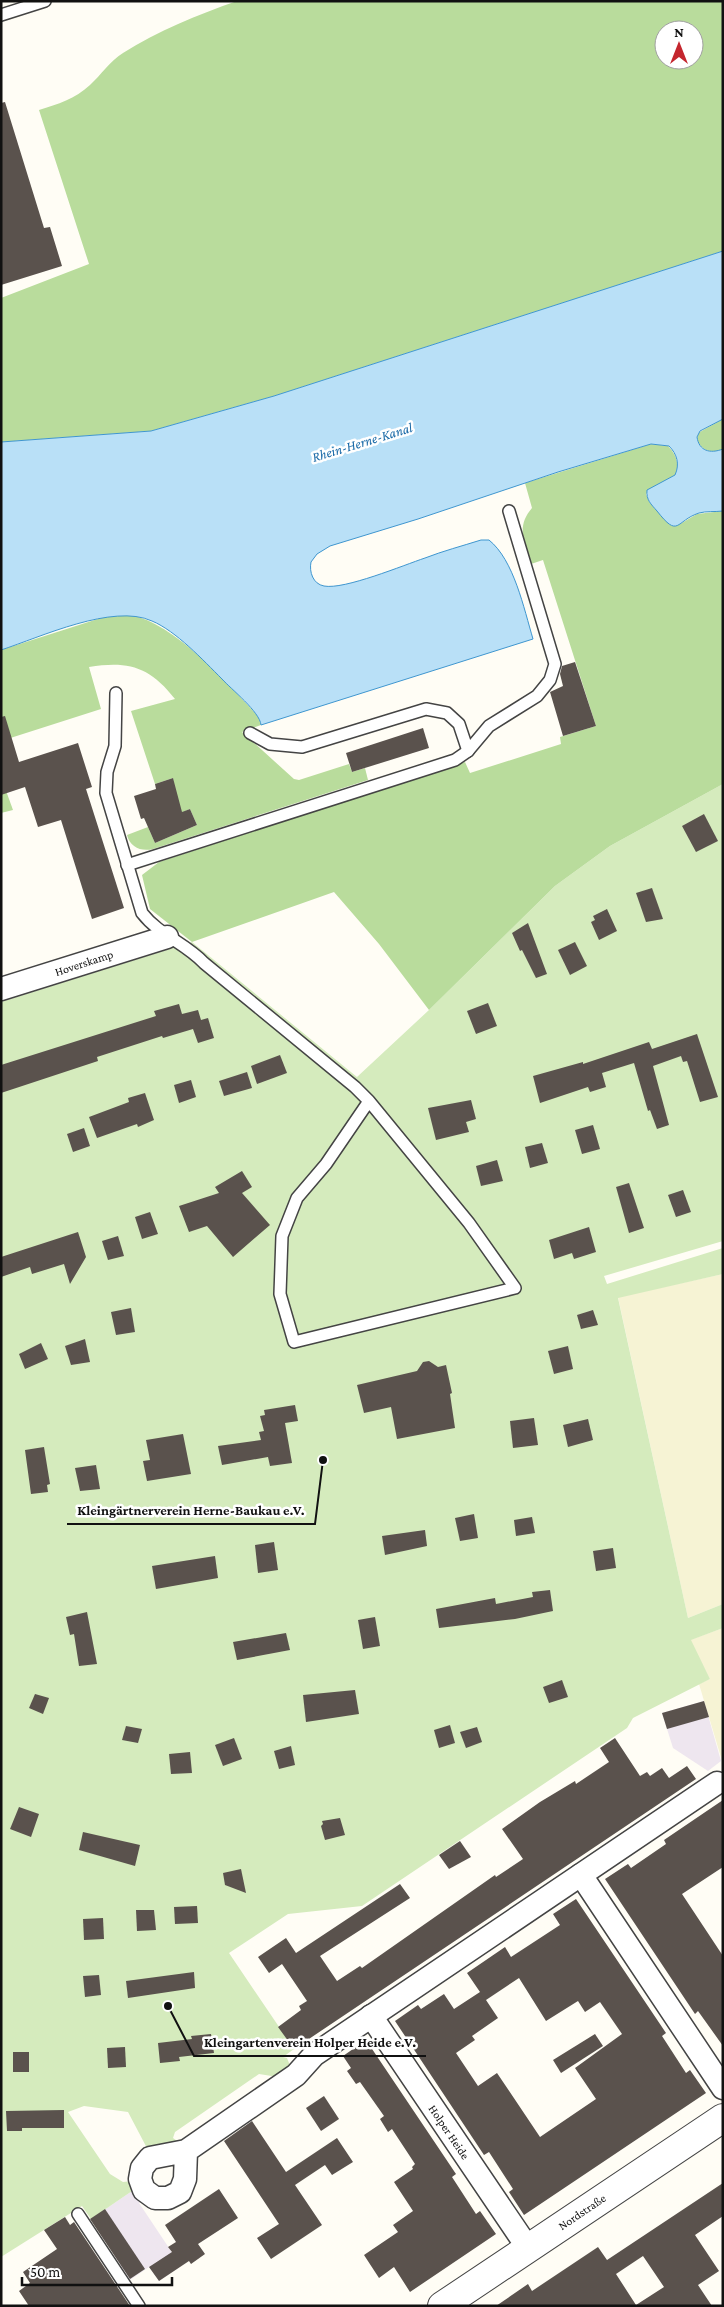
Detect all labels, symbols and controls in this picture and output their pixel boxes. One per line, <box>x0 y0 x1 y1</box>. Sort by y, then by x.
north arrow <box>654 20 704 70</box>
text: N <box>674 24 684 40</box>
water label: Rhein-Herne-Kanal <box>310 419 415 465</box>
street label: Hoverskamp <box>53 947 115 979</box>
callout: Kleingärtnerverein Herne-Baukau e.V. <box>67 1495 315 1524</box>
text: Kleingärtnerverein Herne-Baukau e.V. <box>77 1502 305 1518</box>
callout: Kleingartenverein Holper Heide e.V. <box>194 2027 426 2056</box>
text: Kleingartenverein Holper Heide e.V. <box>204 2034 416 2050</box>
street label: Holper Heide <box>426 2102 472 2162</box>
street label: Nordstraße <box>556 2191 608 2233</box>
scale bar <box>22 2254 172 2286</box>
text: 50 m <box>30 2264 60 2280</box>

